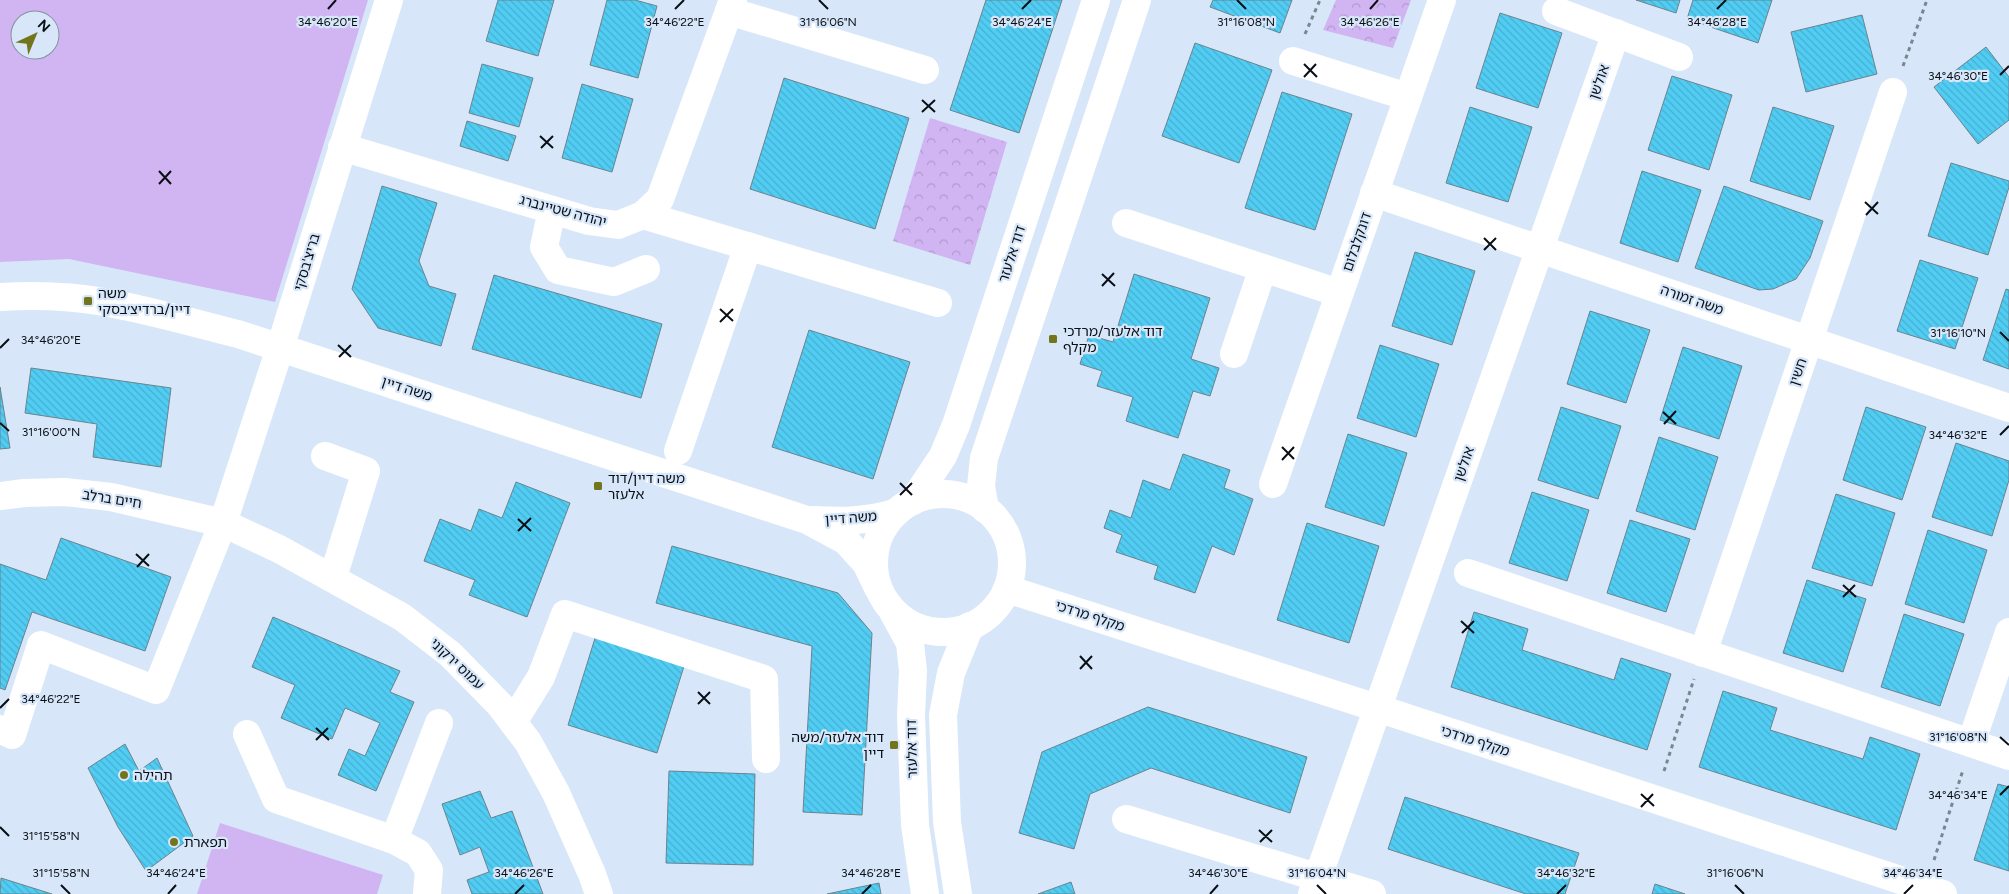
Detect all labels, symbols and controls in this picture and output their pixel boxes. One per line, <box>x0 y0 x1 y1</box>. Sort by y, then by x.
north arrow <box>10 10 60 60</box>
text: 34°46'20"E <box>298 15 358 29</box>
text: 34°46'22"E <box>645 15 705 29</box>
text: 31°16'06"N <box>799 15 857 29</box>
text: 34°46'24"E <box>992 15 1052 29</box>
text: 31°16'08"N <box>1217 15 1275 29</box>
text: 34°46'26"E <box>1340 15 1400 29</box>
text: 34°46'28"E <box>1687 15 1747 29</box>
text: N <box>34 16 53 36</box>
street label: אולשן <box>1585 62 1613 102</box>
text: 34°46'30"E <box>1928 69 1988 83</box>
street label: יהודה שטיינברג <box>518 191 608 231</box>
street label: דונקלבלום <box>1339 210 1375 274</box>
street label: דוד אלעזר <box>995 223 1029 285</box>
street label: בריצ'בסקי <box>290 231 324 293</box>
street label: משה זמורה <box>1658 281 1726 319</box>
place label: משה דיין/ברדיצ׳בסקי <box>98 285 191 318</box>
marker: משה דיין/ברדיצ׳בסקי <box>82 295 94 307</box>
place label: דוד אלעזר/מרדכי מקלף <box>1063 323 1163 356</box>
text: 31°16'10"N <box>1930 326 1986 340</box>
text: 34°46'20"E <box>21 333 81 347</box>
marker: דוד אלעזר/מרדכי מקלף <box>1047 333 1059 345</box>
street label: חשין <box>1785 356 1811 388</box>
street label: משה דיין <box>380 373 434 405</box>
text: 31°16'00"N <box>22 425 80 439</box>
text: 34°46'32"E <box>1928 428 1988 442</box>
street label: אולשן <box>1450 444 1478 484</box>
place label: משה דיין/דוד אלעזר <box>608 470 685 503</box>
marker: משה דיין/דוד אלעזר <box>592 480 604 492</box>
street label: חיים ברלב <box>81 486 143 512</box>
street label: משה דיין <box>824 508 878 528</box>
street label: מקלף מרדכי <box>1053 597 1127 635</box>
street label: עמוס ירקוני <box>427 635 487 693</box>
text: 34°46'22"E <box>21 692 81 706</box>
street label: דוד אלעזר <box>903 719 921 779</box>
street label: מקלף מרדכי <box>1438 722 1512 760</box>
place label: דוד אלעזר/משה דיין <box>791 729 884 762</box>
text: 31°16'08"N <box>1929 730 1987 744</box>
marker: דוד אלעזר/משה דיין <box>888 739 900 751</box>
place label: תהילה <box>134 767 173 784</box>
marker: תהילה <box>118 769 130 781</box>
text: 34°46'34"E <box>1928 788 1988 802</box>
text: 31°15'58"N <box>22 829 80 843</box>
place label: תפארת <box>184 834 227 851</box>
marker: תפארת <box>168 836 180 848</box>
text: 31°15'58"N <box>32 866 90 880</box>
text: 34°46'24"E <box>146 866 206 880</box>
text: 34°46'26"E <box>494 866 554 880</box>
text: 34°46'28"E <box>841 866 901 880</box>
text: 34°46'30"E <box>1188 866 1248 880</box>
text: 31°16'04"N <box>1288 866 1346 880</box>
text: 34°46'32"E <box>1536 866 1596 880</box>
text: 31°16'06"N <box>1706 866 1764 880</box>
text: 34°46'34"E <box>1883 866 1943 880</box>

